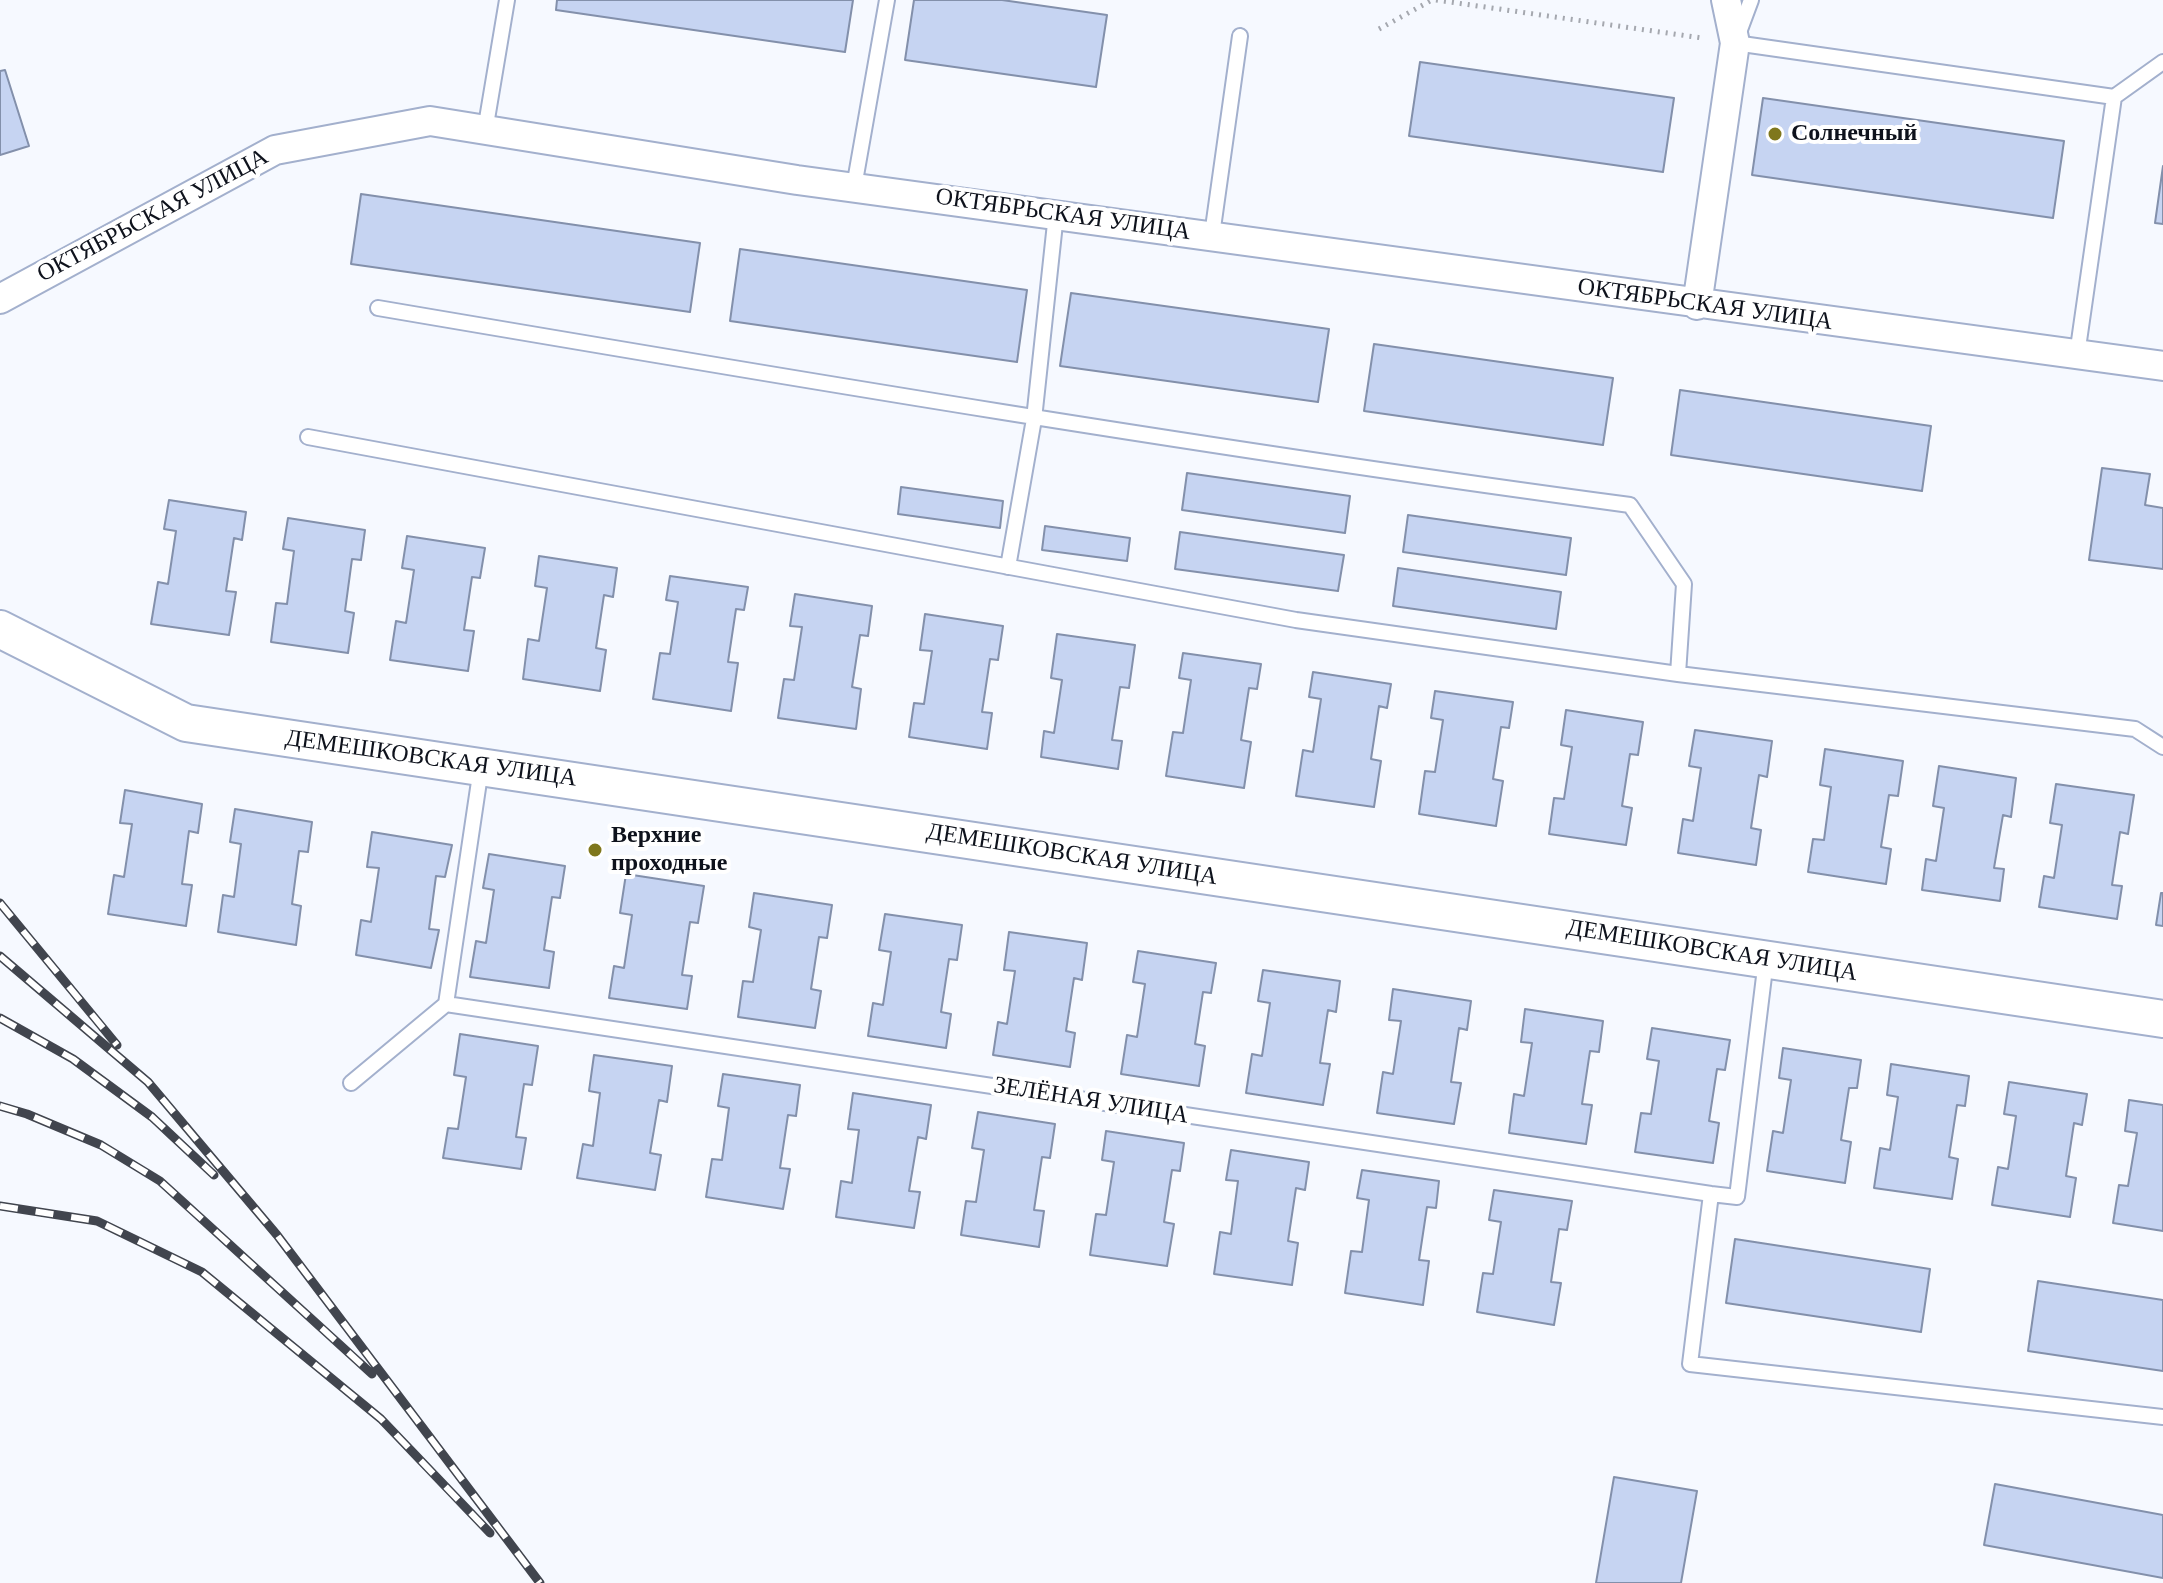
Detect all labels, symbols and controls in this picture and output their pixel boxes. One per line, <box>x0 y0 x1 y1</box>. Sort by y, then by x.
place label: Солнечный <box>1791 120 1917 148</box>
marker: Солнечный <box>1766 125 1784 143</box>
street label: ОКТЯБРЬСКАЯ УЛИЦА <box>33 143 273 289</box>
street label: ОКТЯБРЬСКАЯ УЛИЦА <box>934 183 1192 247</box>
street label: ОКТЯБРЬСКАЯ УЛИЦА <box>1576 273 1834 337</box>
street label: ДЕМЕШКОВСКАЯ УЛИЦА <box>283 724 579 794</box>
street label: ДЕМЕШКОВСКАЯ УЛИЦА <box>925 818 1219 892</box>
place label: Верхние проходные <box>611 822 727 878</box>
marker: Верхние проходные <box>586 841 604 859</box>
street label: ДЕМЕШКОВСКАЯ УЛИЦА <box>1565 914 1859 988</box>
street label: ЗЕЛЁНАЯ УЛИЦА <box>992 1071 1190 1131</box>

